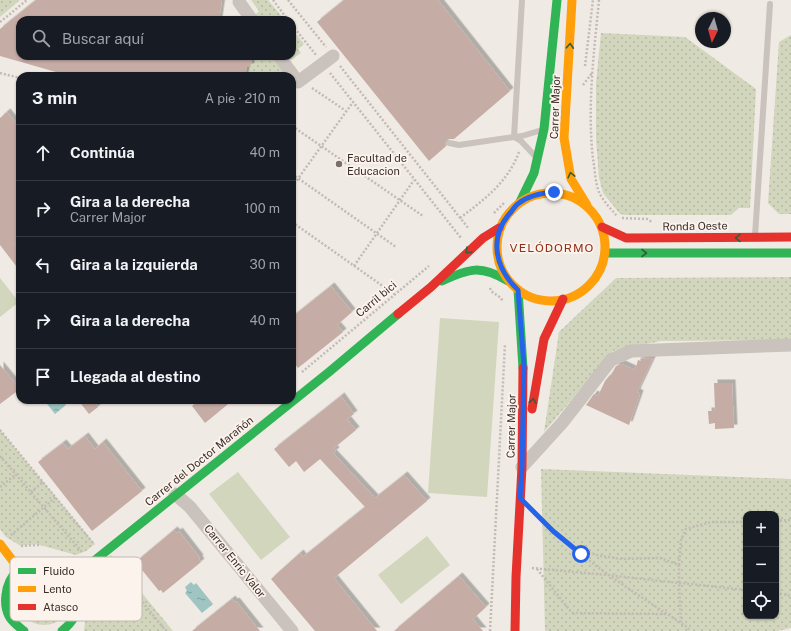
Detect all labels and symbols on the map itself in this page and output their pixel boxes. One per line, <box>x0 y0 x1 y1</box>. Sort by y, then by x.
north arrow <box>695 12 731 48</box>
one-way arrow <box>565 43 574 49</box>
street label: Carrer Major <box>548 75 562 139</box>
place label: Facultad de Educacion <box>347 152 407 177</box>
marker: Facultad de Educacion <box>334 159 344 169</box>
one-way arrow <box>567 172 576 179</box>
route end <box>545 183 563 201</box>
street label: Ronda Oeste <box>662 219 728 233</box>
one-way arrow <box>735 234 741 242</box>
district label: VELÓDORMO <box>510 241 594 255</box>
one-way arrow <box>466 247 473 254</box>
one-way arrow <box>641 249 647 257</box>
street label: Carril bici <box>353 279 399 319</box>
street label: Carrer Major <box>504 394 518 458</box>
one-way arrow <box>528 398 537 404</box>
street label: Carrer del Doctor Marañón <box>142 414 256 508</box>
street label: Carrer Enric Valor <box>202 522 268 600</box>
route start <box>572 545 590 563</box>
legend <box>10 557 142 621</box>
text: Fluido <box>43 565 75 577</box>
text: Lento <box>43 583 72 595</box>
text: Atasco <box>43 601 78 613</box>

